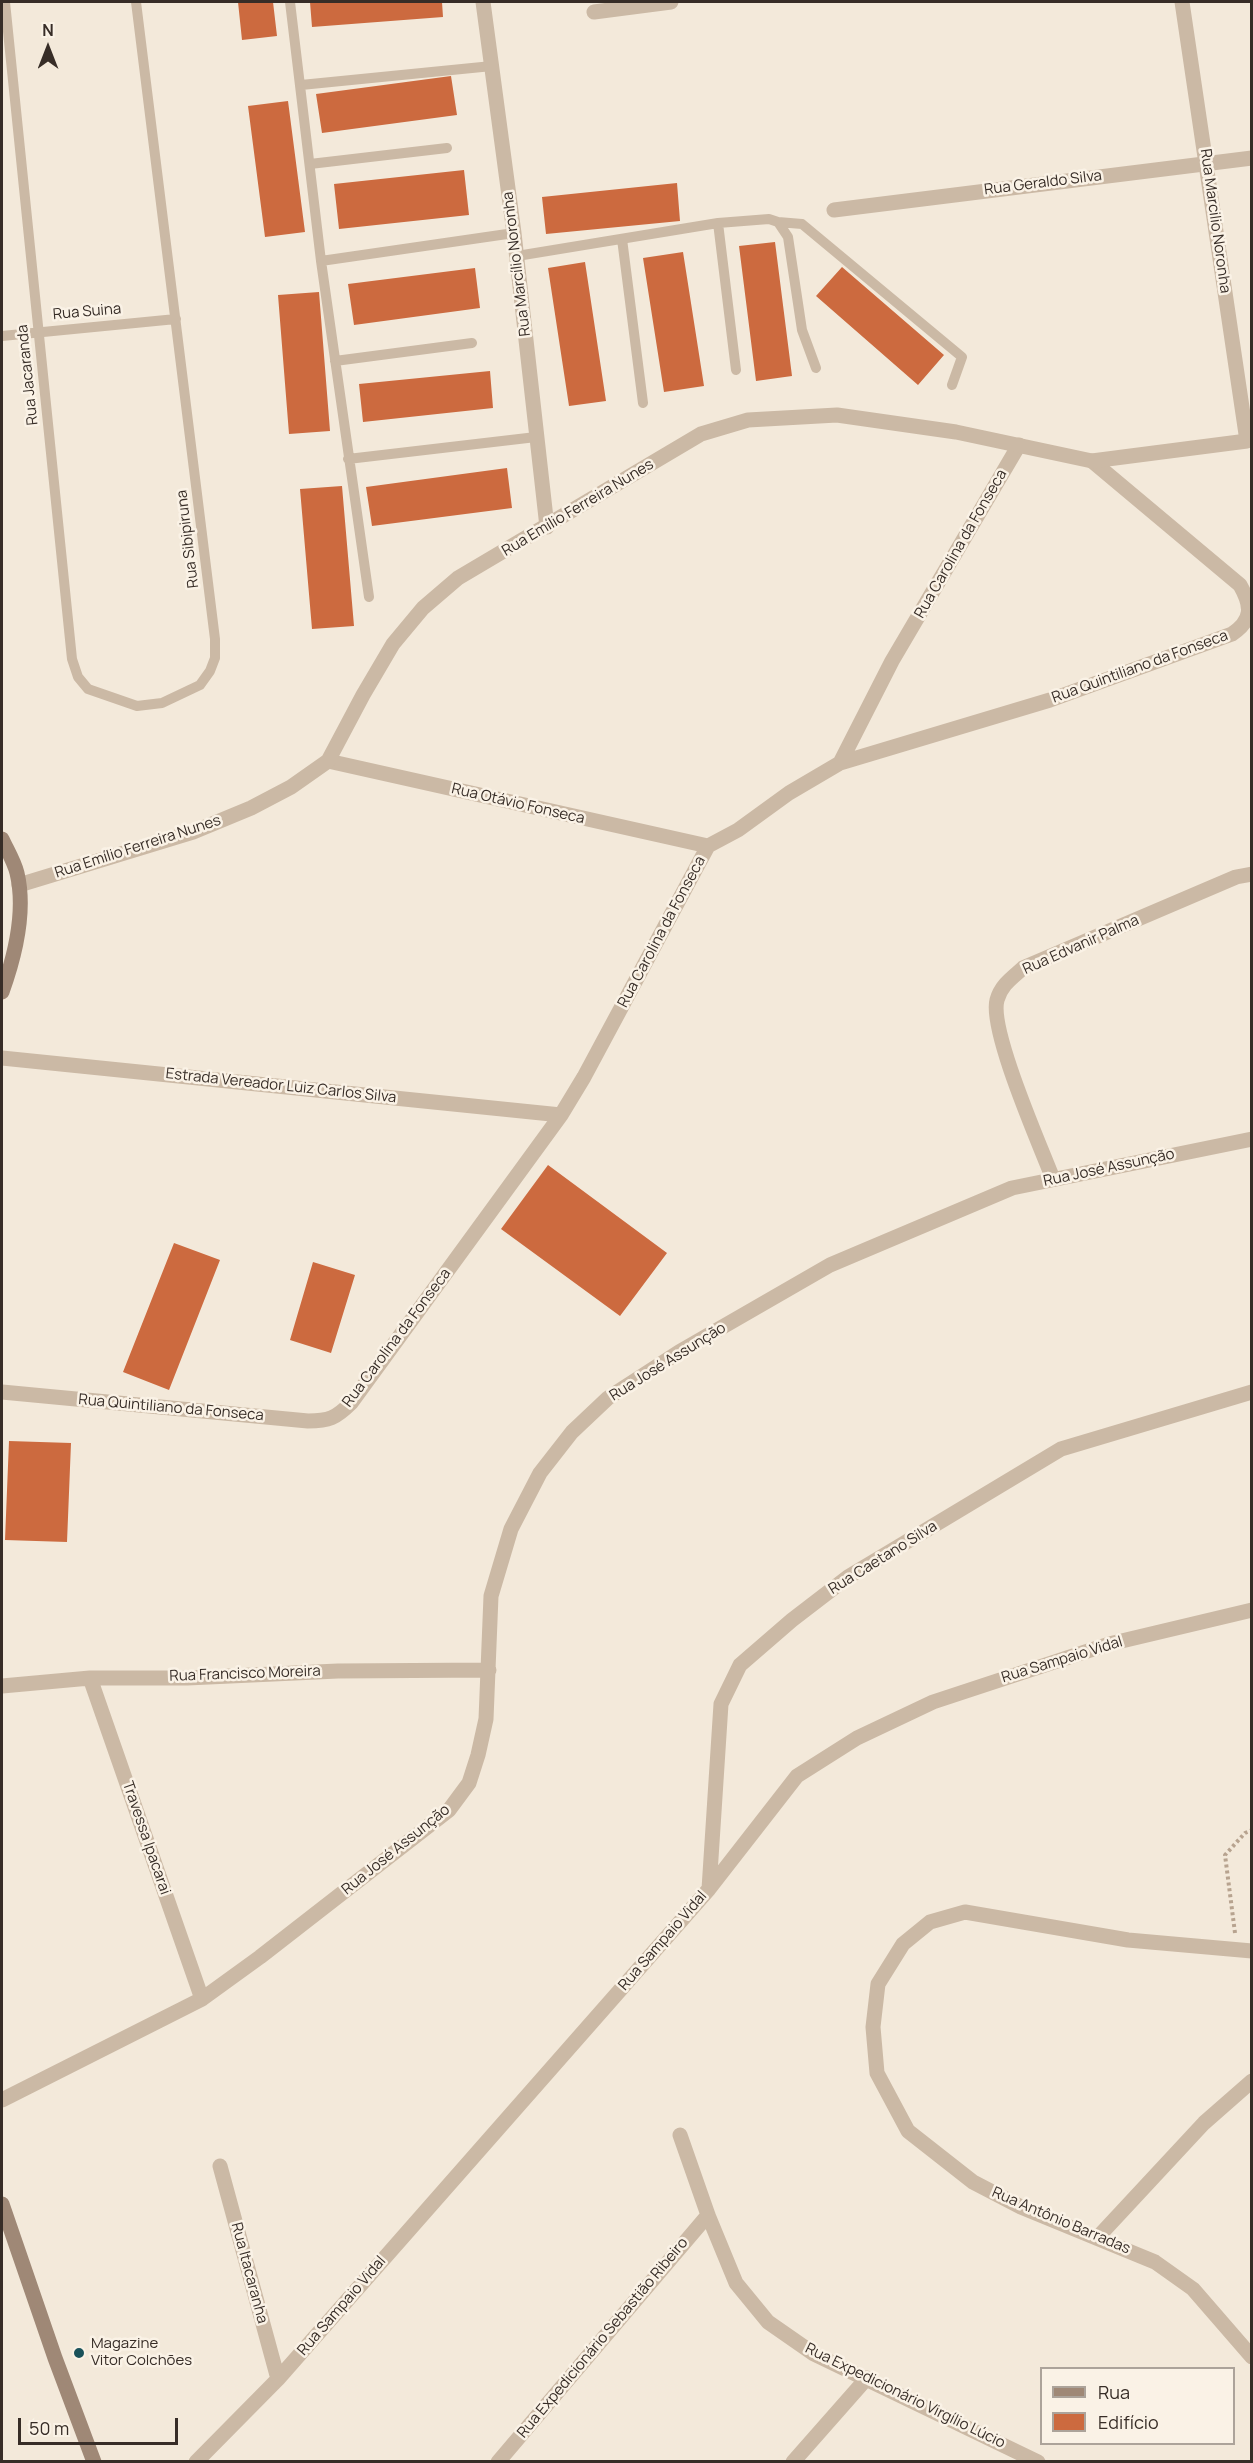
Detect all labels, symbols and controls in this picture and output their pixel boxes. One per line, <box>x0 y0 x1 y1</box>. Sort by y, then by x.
north arrow <box>18 18 78 78</box>
text: N <box>42 19 54 41</box>
street label: Rua Marcilio Noronha <box>1196 148 1234 294</box>
street label: Rua Geraldo Silva <box>983 167 1103 199</box>
street label: Rua Marcílio Noronha <box>499 191 535 337</box>
street label: Rua Suina <box>52 300 122 324</box>
street label: Rua Jacaranda <box>14 324 42 426</box>
street label: Rua Emílio Ferreira Nunes <box>499 456 657 560</box>
street label: Rua Carolina da Fonseca <box>911 466 1011 622</box>
street label: Rua Sibipiruna <box>173 489 203 589</box>
street label: Rua Quintiliano da Fonseca <box>1050 627 1230 707</box>
street label: Rua Otávio Fonseca <box>450 780 586 828</box>
street label: Rua Emílio Ferreira Nunes <box>53 812 223 882</box>
street label: Rua Carolina da Fonseca <box>614 853 710 1011</box>
street label: Rua Edvanir Palma <box>1020 911 1142 979</box>
street label: Estrada Vereador Luiz Carlos Silva <box>165 1065 397 1107</box>
street label: Rua José Assunção <box>1042 1145 1176 1191</box>
street label: Rua Carolina da Fonseca <box>339 1265 455 1411</box>
street label: Rua José Assunção <box>607 1319 729 1405</box>
street label: Rua Quintiliano da Fonseca <box>78 1391 264 1425</box>
street label: Rua Caetano Silva <box>825 1517 941 1599</box>
street label: Rua Sampaio Vidal <box>999 1633 1125 1687</box>
street label: Rua Francisco Moreira <box>169 1662 321 1686</box>
street label: Travessa Ipacarai <box>118 1779 174 1897</box>
street label: Rua José Assunção <box>338 1801 454 1899</box>
street label: Rua Sampaio Vidal <box>615 1888 711 1994</box>
street label: Rua Antônio Barradas <box>989 2184 1133 2258</box>
street label: Rua Itacaranha <box>227 2221 271 2325</box>
street label: Rua Expedicionário Sebastião Ribeiro <box>514 2234 692 2442</box>
street label: Rua Sampaio Vidal <box>294 2253 390 2359</box>
place label: Magazine Vitor Colchões <box>91 2335 192 2370</box>
street label: Rua Expedicionário Virgílio Lúcio <box>802 2340 1008 2452</box>
marker: Magazine Vitor Colchões <box>72 2346 86 2360</box>
legend <box>1040 2367 1235 2445</box>
text: Rua <box>1098 2380 1130 2404</box>
scale bar <box>21 2406 182 2444</box>
text: Edifício <box>1098 2410 1159 2434</box>
text: 50 m <box>29 2416 69 2440</box>

